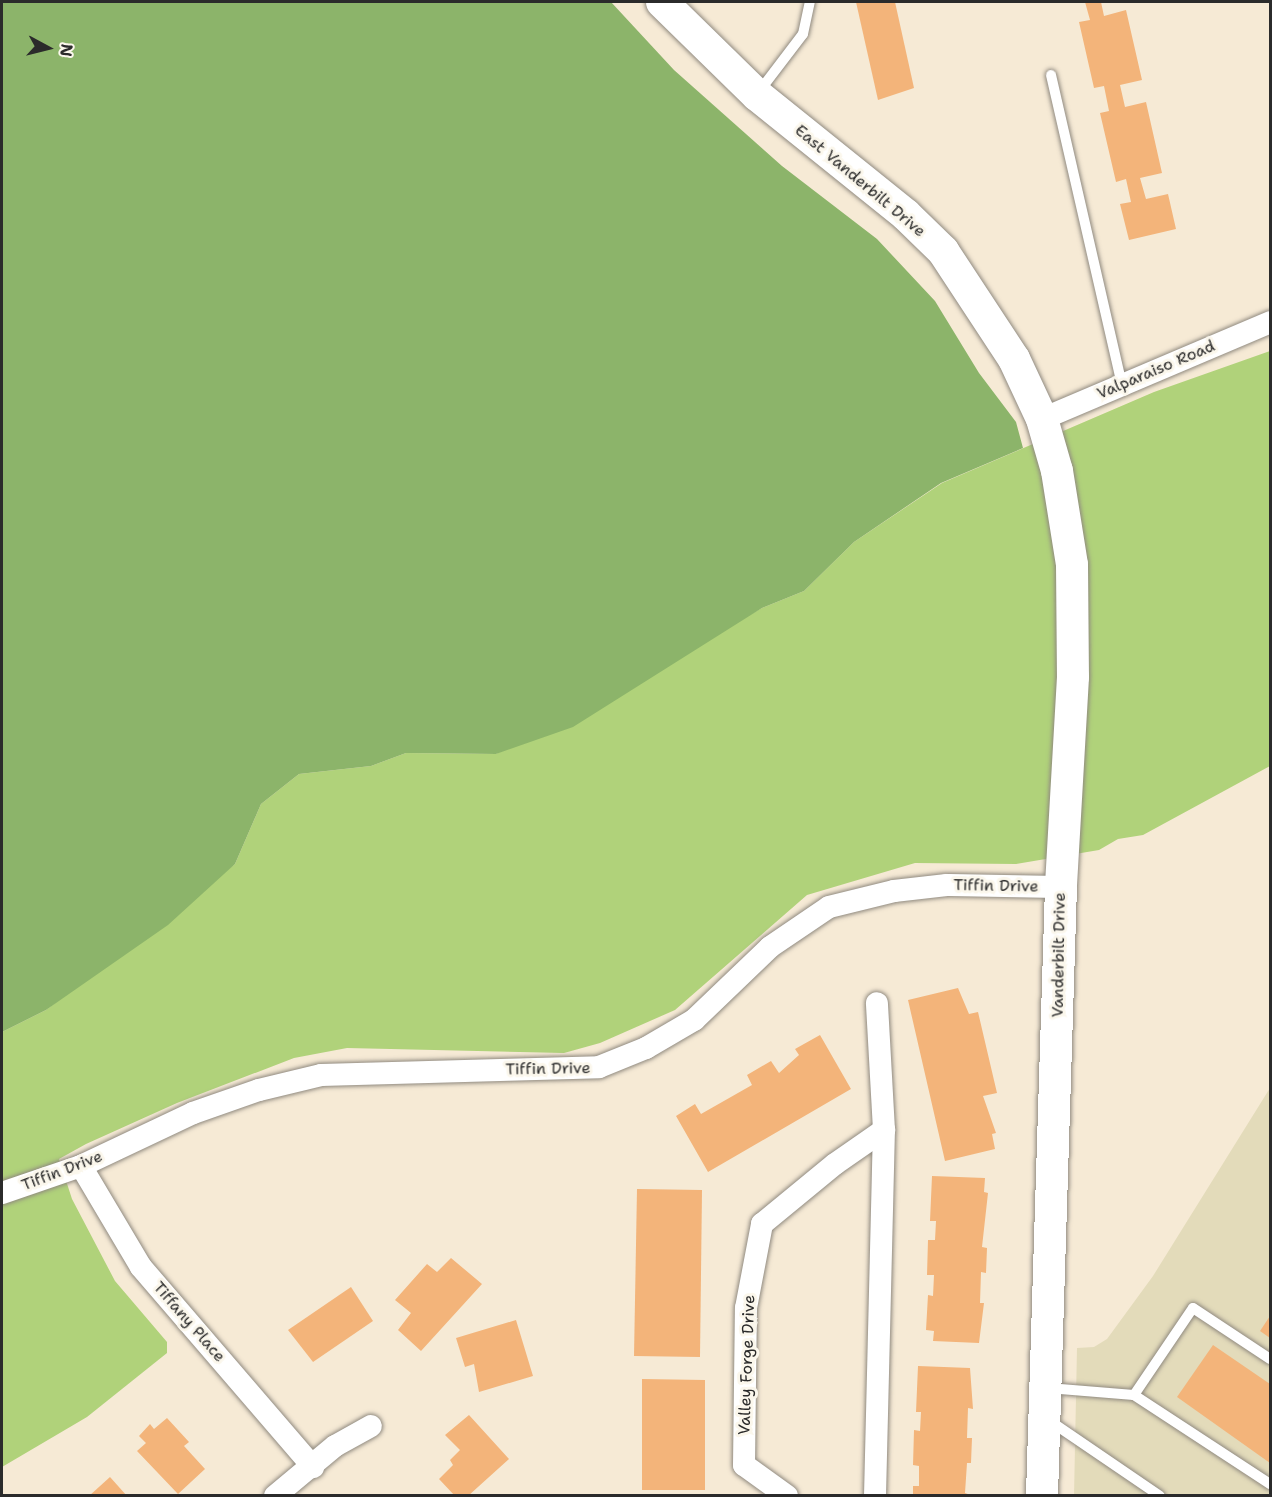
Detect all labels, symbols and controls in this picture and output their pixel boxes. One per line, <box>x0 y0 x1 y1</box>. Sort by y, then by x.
north arrow <box>18 18 78 78</box>
text: N <box>55 43 78 58</box>
street label: East Vanderbilt Drive <box>791 121 929 241</box>
street label: Valparaiso Road <box>1094 336 1218 404</box>
street label: Tiffin Drive <box>953 876 1039 896</box>
street label: Vanderbilt Drive <box>1048 892 1070 1018</box>
street label: Tiffin Drive <box>505 1059 591 1079</box>
street label: Tiffin Drive <box>19 1147 105 1195</box>
street label: Tiffany Place <box>149 1278 229 1366</box>
street label: Valley Forge Drive <box>735 1294 759 1436</box>

